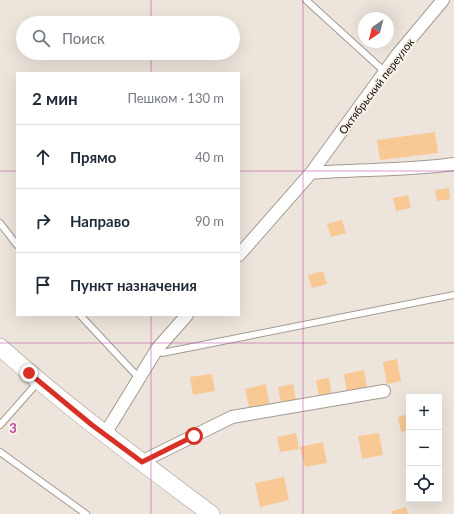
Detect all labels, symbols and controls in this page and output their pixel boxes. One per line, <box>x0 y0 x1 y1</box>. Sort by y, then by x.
north arrow <box>358 12 394 48</box>
search box <box>16 16 240 60</box>
icon: search <box>30 27 52 49</box>
text: Поиск <box>62 29 105 47</box>
street label: Октябрьский переулок <box>336 35 417 137</box>
text: 2 мин <box>32 88 78 109</box>
text: Пешком · 130 m <box>127 90 224 106</box>
icon: ahead <box>32 146 54 168</box>
text: Прямо <box>70 148 116 166</box>
text: 40 m <box>195 149 224 165</box>
icon: right <box>32 210 54 232</box>
text: Направо <box>70 212 130 230</box>
text: 90 m <box>195 213 224 229</box>
icon: arrive <box>32 274 54 296</box>
text: Пункт назначения <box>70 276 197 294</box>
route end <box>20 364 38 382</box>
map controls <box>406 394 442 502</box>
button: + <box>406 394 442 430</box>
text: 3 <box>9 420 17 436</box>
route start <box>185 427 203 445</box>
button: − <box>406 430 442 466</box>
button: locate <box>406 466 442 502</box>

